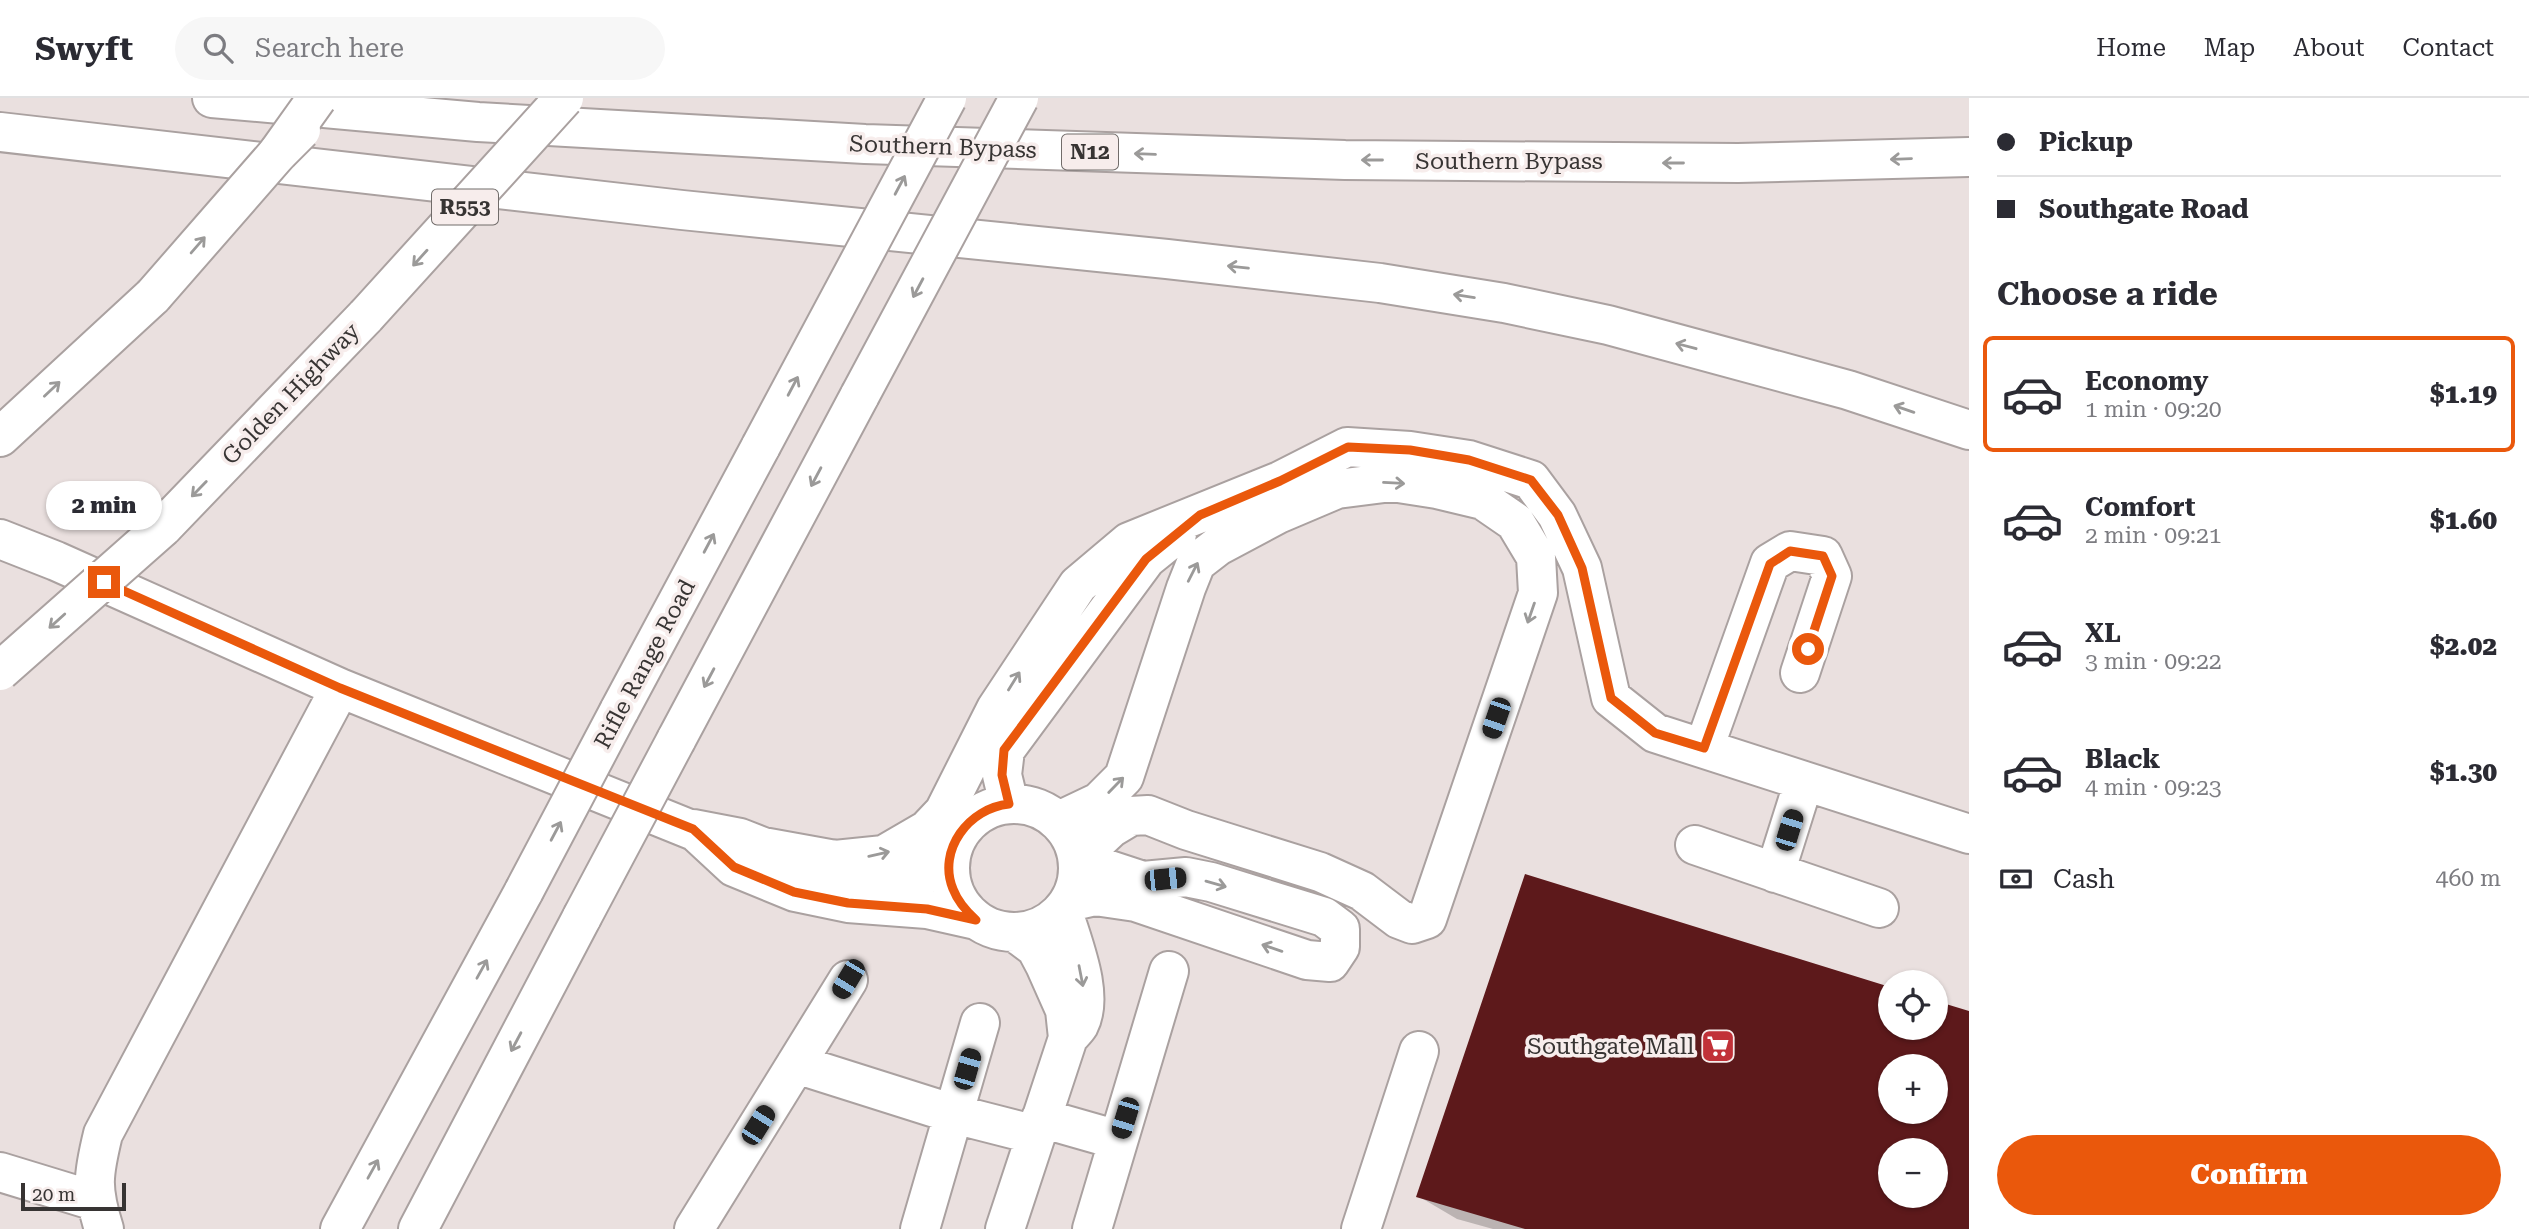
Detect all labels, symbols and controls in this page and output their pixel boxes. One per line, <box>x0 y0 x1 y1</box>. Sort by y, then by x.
search box <box>175 17 665 80</box>
text: Swyft <box>35 29 133 68</box>
icon: search <box>199 29 237 67</box>
text: Search here <box>255 33 404 63</box>
text: Home <box>2096 34 2166 62</box>
text: Map <box>2204 34 2255 62</box>
text: About <box>2293 34 2364 62</box>
text: Contact <box>2402 34 2494 62</box>
text: Pickup <box>2039 127 2133 157</box>
street label: Southern Bypass <box>849 130 1037 164</box>
road number: N12 <box>1062 134 1118 170</box>
one-way arrow <box>1134 147 1157 160</box>
street label: Southern Bypass <box>1415 148 1603 175</box>
one-way arrow <box>1890 152 1913 165</box>
one-way arrow <box>1361 154 1384 167</box>
one-way arrow <box>1662 156 1685 170</box>
one-way arrow <box>894 175 907 196</box>
road number: R553 <box>432 190 498 224</box>
text: Southgate Road <box>2039 194 2249 224</box>
one-way arrow <box>190 236 206 254</box>
one-way arrow <box>412 248 428 266</box>
one-way arrow <box>1228 260 1250 273</box>
text: Choose a ride <box>1997 275 2218 313</box>
one-way arrow <box>910 277 924 298</box>
one-way arrow <box>1453 289 1476 302</box>
street label: Golden Highway <box>217 317 366 470</box>
one-way arrow <box>1675 339 1697 352</box>
icon: car <box>2001 363 2064 426</box>
text: Economy <box>2085 366 2208 396</box>
one-way arrow <box>786 376 800 396</box>
text: $1.19 <box>2430 379 2497 409</box>
one-way arrow <box>43 381 61 397</box>
text: 1 min · 09:20 <box>2085 396 2222 423</box>
one-way arrow <box>1894 402 1916 414</box>
one-way arrow <box>809 466 823 487</box>
one-way arrow <box>1383 477 1406 490</box>
callout: 2 min <box>46 480 162 530</box>
one-way arrow <box>191 480 208 497</box>
icon: car <box>2001 489 2064 552</box>
text: 2 min <box>72 492 136 519</box>
text: Comfort <box>2085 492 2195 522</box>
text: $1.60 <box>2430 505 2497 535</box>
text: 2 min · 09:21 <box>2085 522 2222 549</box>
one-way arrow <box>703 533 717 554</box>
one-way arrow <box>1187 562 1200 583</box>
route end <box>88 566 120 598</box>
street label: Rifle Range Road <box>589 575 701 753</box>
one-way arrow <box>1524 602 1536 624</box>
one-way arrow <box>49 612 66 629</box>
icon: car <box>2001 615 2064 678</box>
text: XL <box>2085 618 2121 648</box>
text: $2.02 <box>2430 631 2497 661</box>
route start <box>1792 633 1824 665</box>
text: 3 min · 09:22 <box>2085 648 2222 675</box>
one-way arrow <box>702 667 716 687</box>
one-way arrow <box>1006 672 1021 691</box>
car <box>1480 695 1513 741</box>
icon: car <box>2001 741 2064 804</box>
text: Black <box>2085 744 2160 774</box>
text: $1.30 <box>2430 757 2497 787</box>
text: 4 min · 09:23 <box>2085 774 2222 801</box>
one-way arrow <box>1107 777 1124 794</box>
car <box>1773 807 1806 853</box>
one-way arrow <box>550 821 563 842</box>
one-way arrow <box>868 847 890 860</box>
icon: cash <box>1997 860 2035 898</box>
text: Cash <box>2053 864 2115 894</box>
text: 460 m <box>2436 865 2501 892</box>
car <box>1144 866 1187 892</box>
one-way arrow <box>1205 879 1227 892</box>
one-way arrow <box>1262 941 1284 953</box>
car <box>829 956 868 1002</box>
one-way arrow <box>475 960 489 980</box>
one-way arrow <box>1075 964 1088 987</box>
map controls <box>1878 970 1948 1208</box>
button: locate <box>1878 970 1948 1040</box>
supermarket icon: Southgate Mall <box>1699 1027 1737 1065</box>
one-way arrow <box>509 1032 523 1052</box>
place label: Southgate Mall <box>1527 1033 1694 1060</box>
car <box>952 1046 983 1092</box>
button: + <box>1878 1054 1948 1124</box>
car <box>1109 1095 1142 1141</box>
car <box>738 1102 779 1148</box>
button: Confirm <box>1997 1135 2501 1215</box>
button: − <box>1878 1138 1948 1208</box>
one-way arrow <box>367 1159 380 1180</box>
scale bar <box>21 1180 126 1212</box>
text: 20 m <box>32 1183 75 1206</box>

